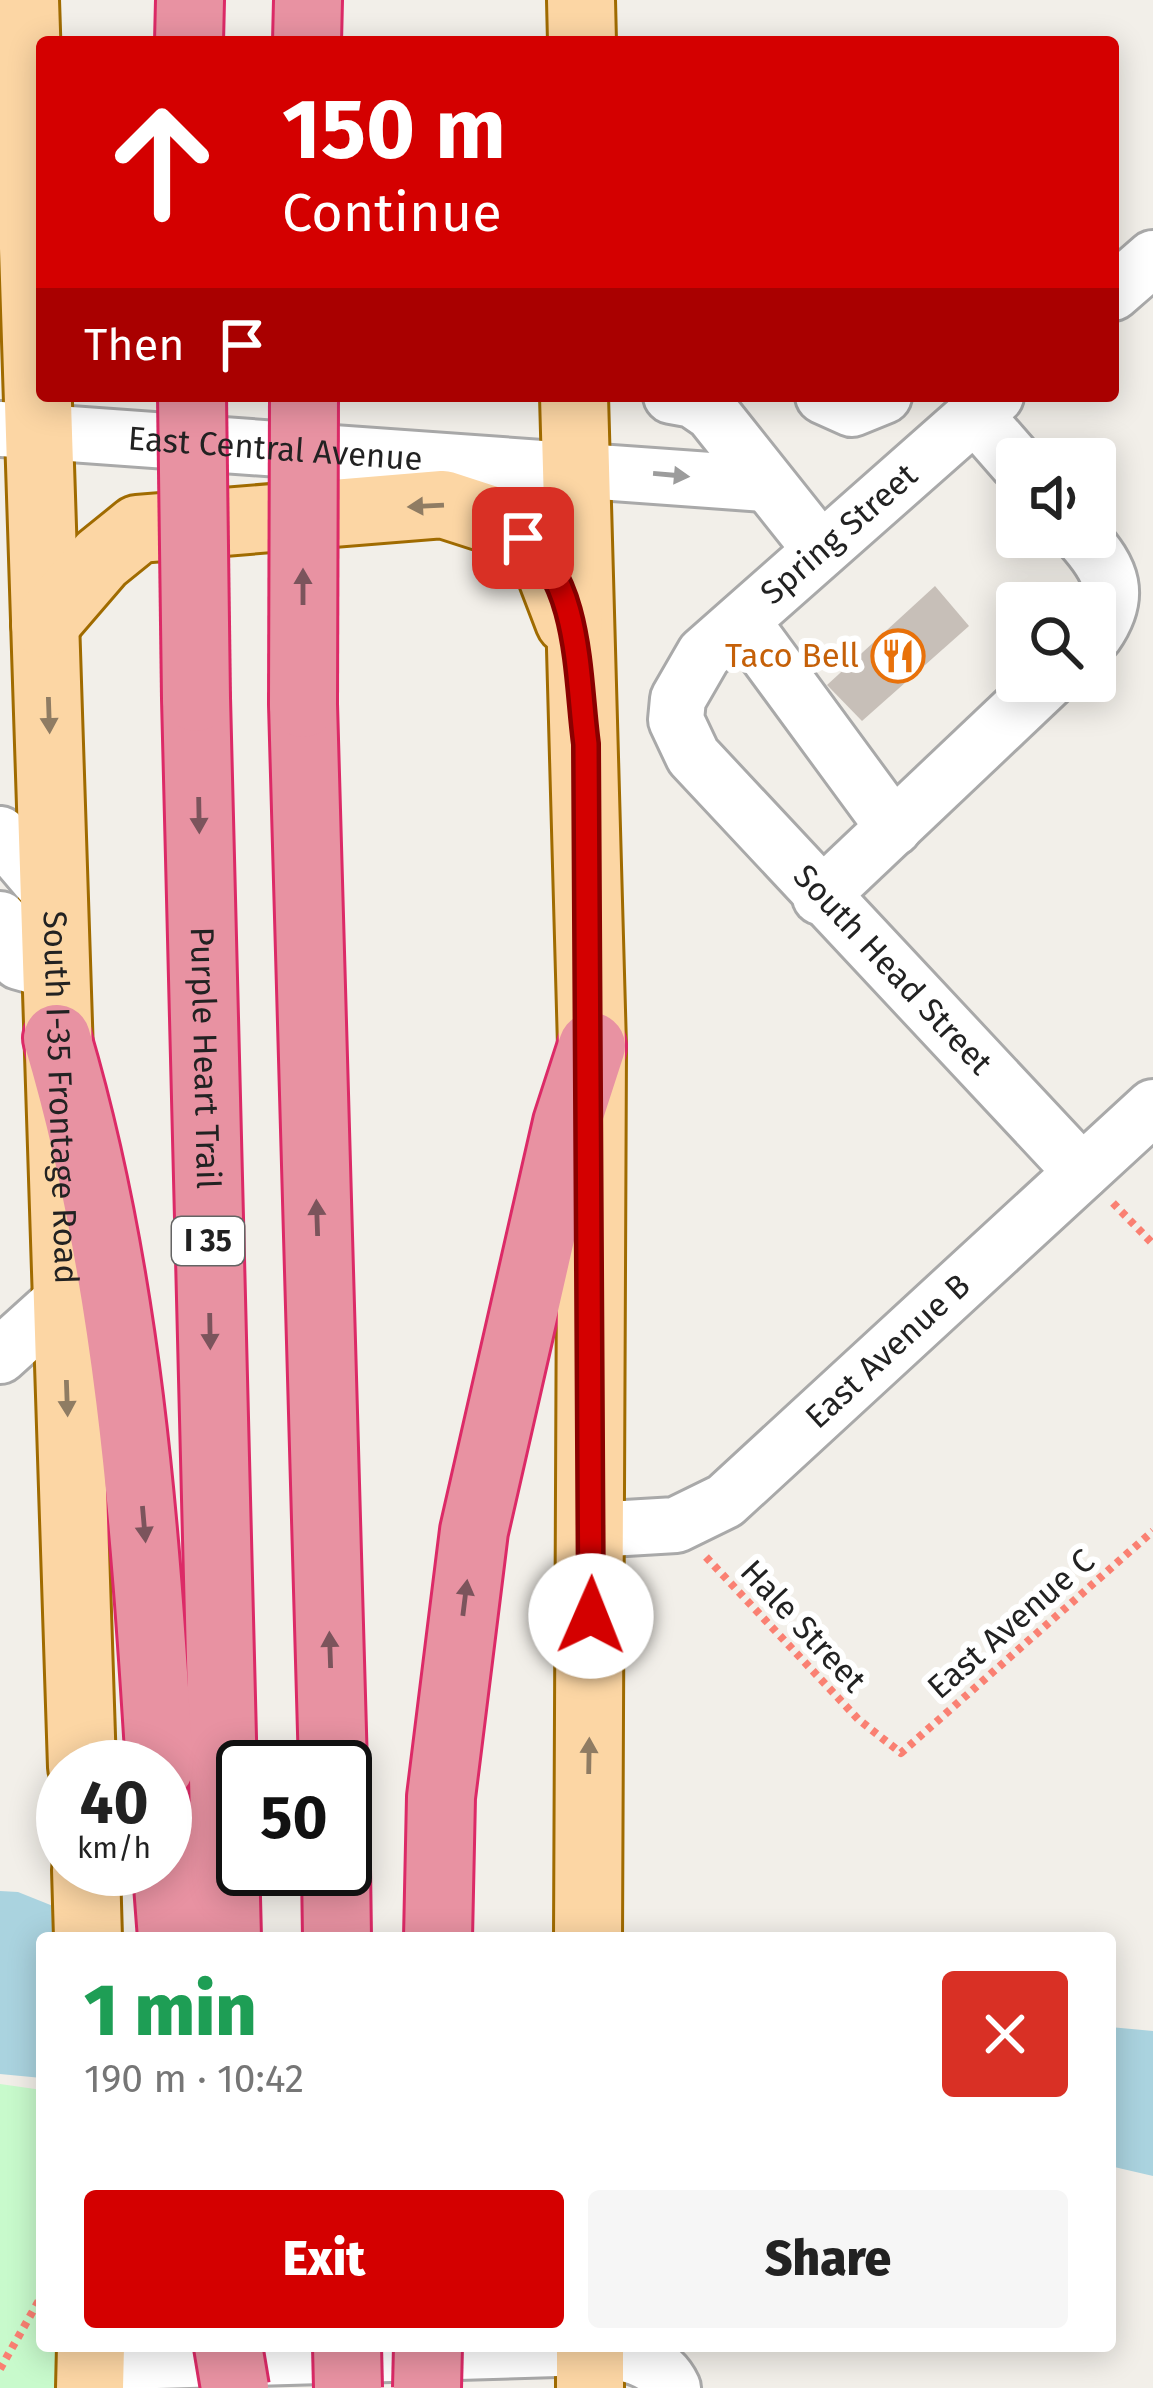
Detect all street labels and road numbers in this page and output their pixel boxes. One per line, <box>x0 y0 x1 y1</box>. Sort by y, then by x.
street label: East Central Avenue <box>127 418 424 479</box>
street label: Spring Street <box>753 455 926 613</box>
street label: South Head Street <box>785 856 1001 1083</box>
street label: South I-35 Frontage Road <box>34 910 86 1285</box>
street label: Purple Heart Trail <box>182 926 228 1190</box>
road number: I 35 <box>172 1217 244 1265</box>
street label: East Avenue B <box>797 1265 978 1437</box>
street label: East Avenue C <box>920 1541 1102 1707</box>
street label: Hale Street <box>732 1552 874 1700</box>

